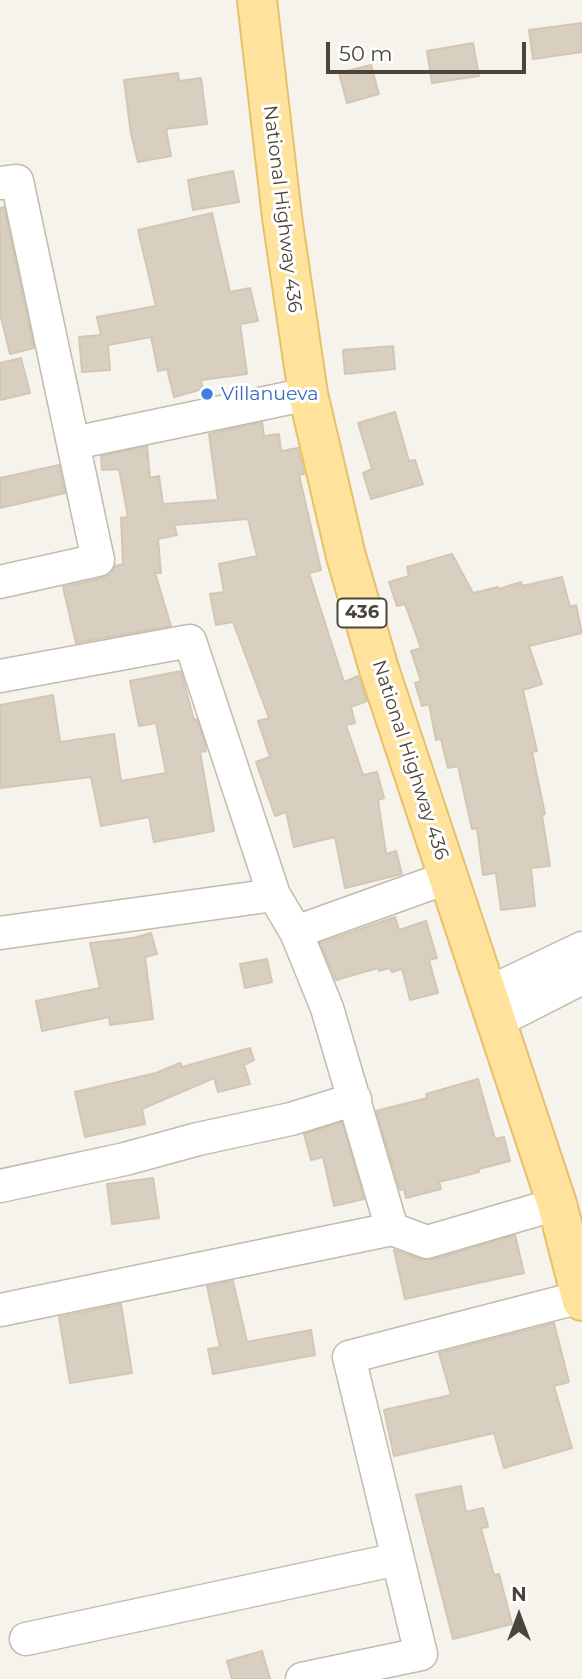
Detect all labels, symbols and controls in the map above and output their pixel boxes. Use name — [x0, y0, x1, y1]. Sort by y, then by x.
scale bar — [330, 28, 530, 72]
text: 50 m — [339, 41, 393, 66]
street label: National Highway 436 — [258, 104, 306, 314]
place label: Villanueva — [221, 383, 319, 405]
marker: Villanueva — [199, 386, 215, 402]
road number: 436 — [338, 598, 386, 628]
street label: National Highway 436 — [367, 657, 453, 863]
north arrow — [484, 1581, 554, 1651]
text: N — [511, 1583, 527, 1606]

